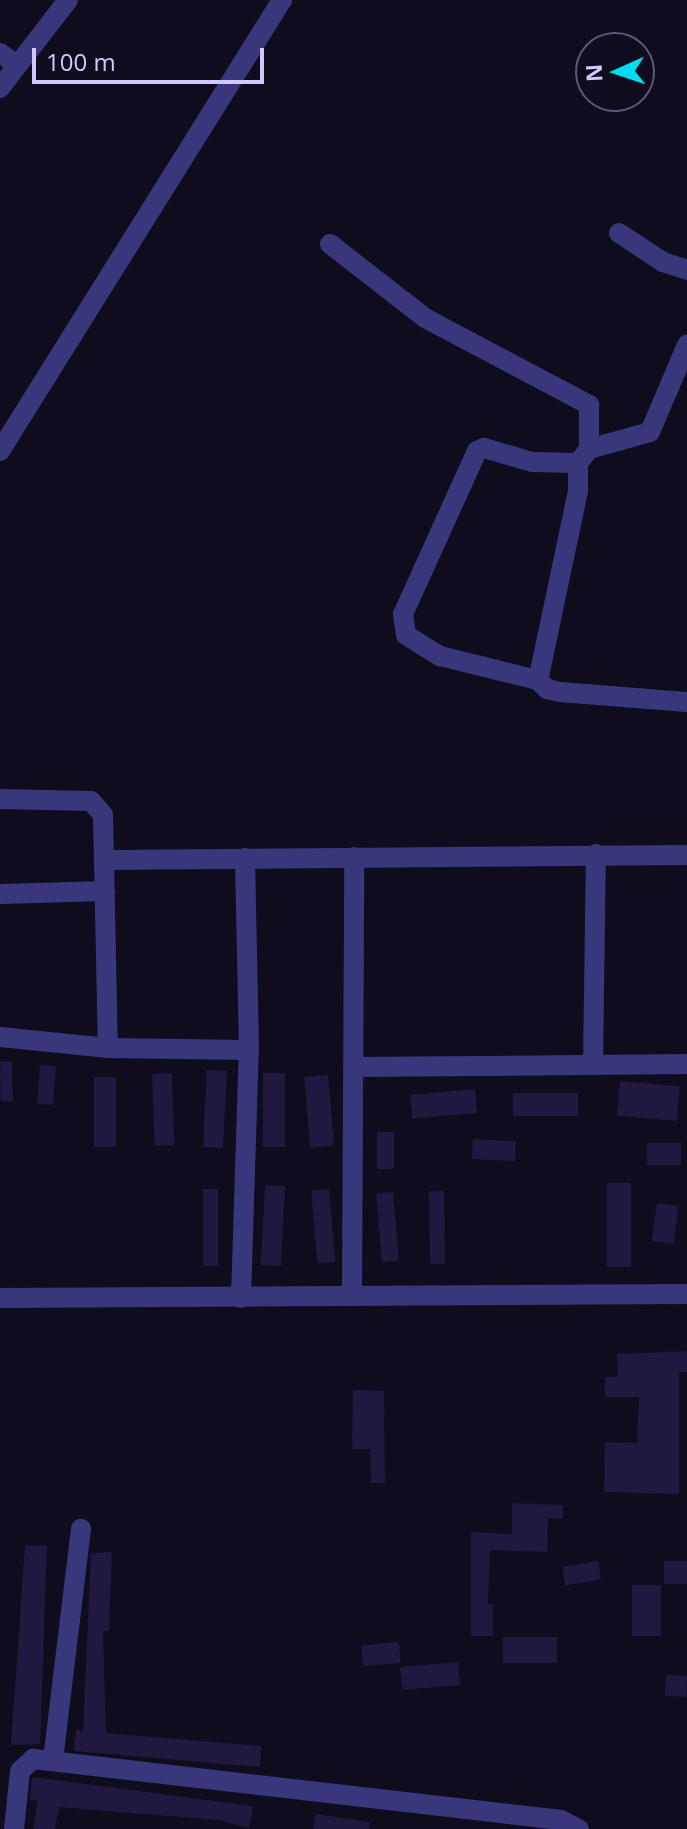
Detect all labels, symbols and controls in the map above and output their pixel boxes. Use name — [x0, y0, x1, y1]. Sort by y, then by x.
scale bar — [36, 32, 268, 82]
north arrow — [575, 32, 655, 112]
text: 100 m — [46, 45, 116, 78]
text: N — [578, 63, 608, 83]

